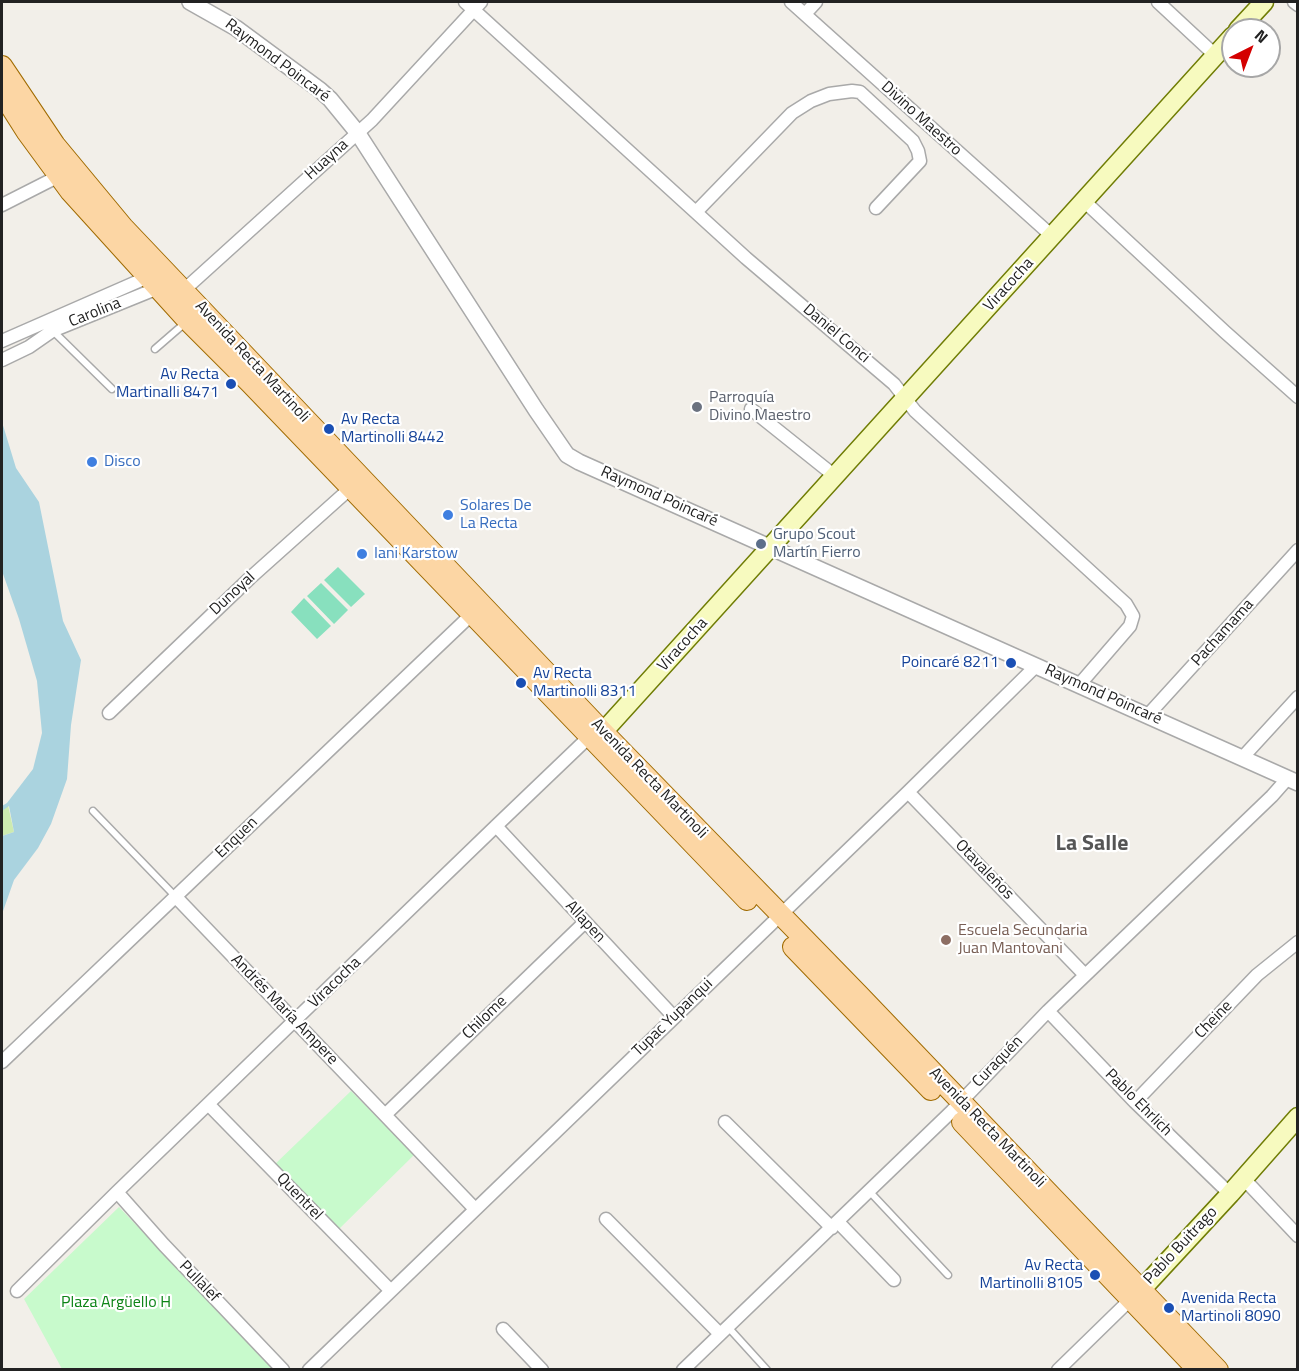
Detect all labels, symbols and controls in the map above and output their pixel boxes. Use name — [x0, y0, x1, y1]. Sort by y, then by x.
street label: Raymond Poincaré — [221, 15, 333, 107]
north arrow — [1221, 18, 1281, 78]
text: N — [1250, 23, 1274, 49]
street label: Divino Maestro — [877, 78, 965, 160]
street label: Huayna — [301, 136, 353, 184]
street label: Viracocha — [980, 254, 1038, 316]
street label: Carolina — [66, 294, 124, 332]
street label: Avenida Recta Martinoli — [191, 297, 313, 427]
street label: Daniel Conci — [799, 300, 873, 368]
place label: Av Recta Martinalli 8471 — [116, 365, 219, 403]
marker: Av Recta Martinalli 8471 — [224, 377, 238, 391]
place label: Parroquía Divino Maestro — [709, 388, 811, 426]
marker: Parroquía Divino Maestro — [690, 400, 704, 414]
place label: Av Recta Martinolli 8442 — [341, 410, 444, 448]
marker: Av Recta Martinolli 8442 — [322, 422, 336, 436]
place label: Disco — [104, 452, 141, 472]
marker: Disco — [85, 455, 99, 469]
street label: Raymond Poincaré — [597, 463, 721, 531]
place label: Solares De La Recta — [460, 496, 532, 534]
marker: Solares De La Recta — [441, 508, 455, 522]
place label: Grupo Scout Martín Fierro — [773, 525, 861, 563]
marker: Grupo Scout Martín Fierro — [754, 537, 768, 551]
place label: Iani Karstow — [374, 544, 458, 564]
marker: Iani Karstow — [355, 547, 369, 561]
street label: Dunoyal — [206, 568, 260, 620]
street label: Pachamama — [1188, 595, 1258, 671]
street label: Viracocha — [654, 614, 712, 676]
place label: Poincaré 8211 — [901, 653, 999, 673]
marker: Poincaré 8211 — [1004, 656, 1018, 670]
street label: Raymond Poincaré — [1041, 661, 1165, 729]
place label: Av Recta Martinolli 8311 — [533, 664, 636, 702]
marker: Av Recta Martinolli 8311 — [514, 676, 528, 690]
street label: Avenida Recta Martinoli — [587, 715, 711, 843]
street label: Enquen — [212, 813, 262, 863]
district label: La Salle — [1056, 832, 1128, 858]
street label: Otavaleños — [951, 836, 1017, 904]
street label: Allapen — [561, 897, 609, 947]
place label: Escuela Secundaria Juan Mantovani — [958, 921, 1087, 959]
marker: Escuela Secundaria Juan Mantovani — [939, 933, 953, 947]
street label: Andrés María Ampere — [226, 951, 342, 1069]
street label: Viracocha — [305, 953, 365, 1013]
street label: Tupac Yupanqui — [629, 975, 717, 1061]
street label: Chilome — [459, 992, 511, 1044]
street label: Cheine — [1191, 997, 1237, 1043]
street label: Curaquén — [969, 1032, 1027, 1092]
street label: Avenida Recta Martinoli — [925, 1064, 1049, 1192]
street label: Pablo Ehrlich — [1100, 1065, 1176, 1141]
street label: Quentrel — [272, 1169, 326, 1225]
street label: Pablo Buitrago — [1140, 1203, 1222, 1289]
place label: Av Recta Martinolli 8105 — [980, 1256, 1083, 1294]
street label: Pullalef — [175, 1257, 223, 1307]
marker: Av Recta Martinolli 8105 — [1088, 1268, 1102, 1282]
place label: Avenida Recta Martinoli 8090 — [1181, 1289, 1281, 1327]
park label: Plaza Argüello H — [61, 1293, 171, 1313]
marker: Avenida Recta Martinoli 8090 — [1162, 1301, 1176, 1315]

